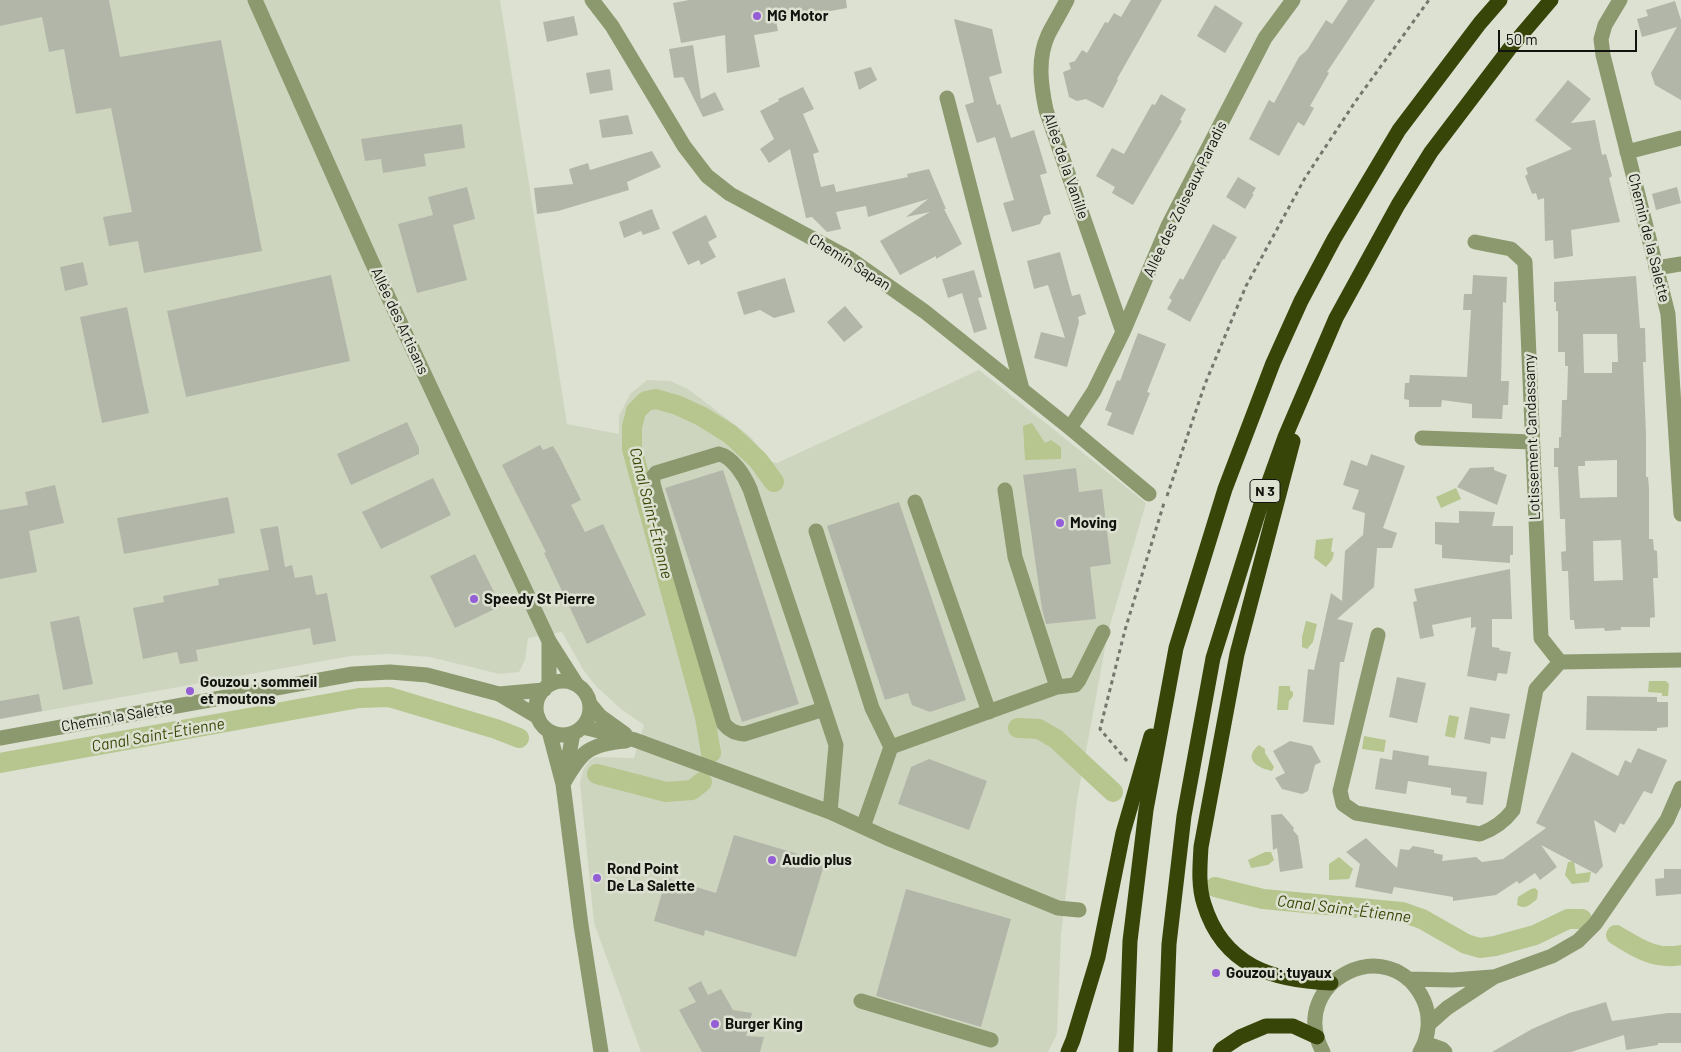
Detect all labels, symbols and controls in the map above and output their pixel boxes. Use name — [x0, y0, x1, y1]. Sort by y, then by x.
place label: MG Motor — [767, 7, 828, 25]
marker: MG Motor — [751, 10, 763, 22]
scale bar — [1501, 20, 1640, 52]
text: 50 m — [1506, 30, 1538, 48]
street label: Allée de la Vanille — [1039, 111, 1093, 221]
street label: Allée des Zoiseaux Paradis — [1139, 118, 1231, 280]
street label: Chemin de la Salette — [1624, 172, 1674, 304]
street label: Chemin Sapan — [806, 230, 894, 294]
street label: Allée des Artisans — [367, 265, 433, 377]
street label: Lotissement Candassamy — [1520, 353, 1544, 521]
water label: Canal Saint-Étienne — [625, 445, 677, 581]
road number: N 3 — [1250, 480, 1280, 502]
place label: Moving — [1070, 514, 1117, 532]
marker: Moving — [1054, 517, 1066, 529]
place label: Speedy St Pierre — [484, 590, 595, 608]
marker: Speedy St Pierre — [468, 593, 480, 605]
place label: Gouzou : sommeil et moutons — [200, 673, 317, 708]
marker: Gouzou : sommeil et moutons — [184, 685, 196, 697]
street label: Chemin la Salette — [60, 698, 174, 736]
water label: Canal Saint-Étienne — [90, 714, 226, 756]
place label: Audio plus — [782, 851, 852, 869]
marker: Audio plus — [766, 854, 778, 866]
place label: Rond Point De La Salette — [607, 860, 695, 895]
marker: Rond Point De La Salette — [591, 872, 603, 884]
water label: Canal Saint-Étienne — [1276, 891, 1412, 927]
place label: Gouzou : tuyaux — [1226, 964, 1332, 982]
marker: Gouzou : tuyaux — [1210, 967, 1222, 979]
place label: Burger King — [725, 1015, 803, 1033]
marker: Burger King — [709, 1018, 721, 1030]

